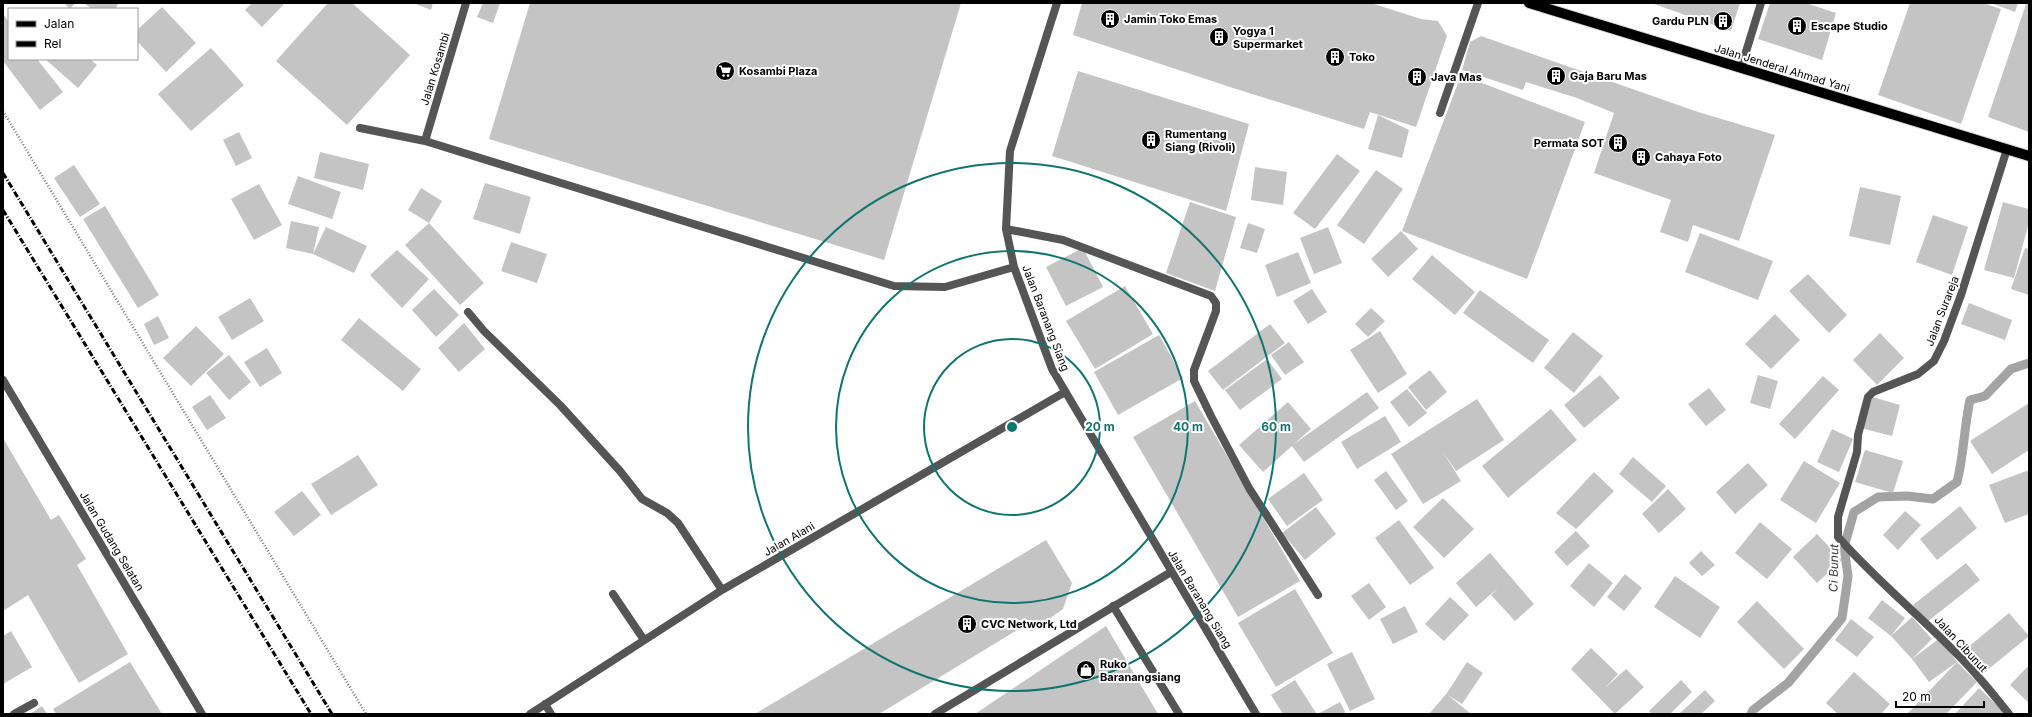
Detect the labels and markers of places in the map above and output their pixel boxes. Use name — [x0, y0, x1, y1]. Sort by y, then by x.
building icon: Jamin Toko Emas — [1099, 8, 1121, 30]
building icon: Gardu PLN — [1712, 10, 1734, 32]
place label: Jamin Toko Emas — [1124, 12, 1217, 26]
place label: Gardu PLN — [1652, 14, 1709, 28]
building icon: Escape Studio — [1786, 15, 1808, 37]
place label: Escape Studio — [1811, 19, 1888, 33]
place label: Yogya 1 Supermarket — [1233, 24, 1303, 51]
building icon: Yogya 1 Supermarket — [1208, 26, 1230, 48]
building icon: Toko — [1324, 46, 1346, 68]
place label: Toko — [1349, 50, 1375, 64]
supermarket icon: Kosambi Plaza — [714, 60, 736, 82]
place label: Kosambi Plaza — [739, 64, 818, 78]
building icon: Gaja Baru Mas — [1545, 65, 1567, 87]
building icon: Java Mas — [1406, 66, 1428, 88]
place label: Gaja Baru Mas — [1570, 69, 1647, 83]
place label: Java Mas — [1431, 70, 1482, 84]
place label: Rumentang Siang (Rivoli) — [1165, 127, 1236, 154]
building icon: Rumentang Siang (Rivoli) — [1140, 129, 1162, 151]
building icon: Permata SOT — [1607, 132, 1629, 154]
place label: Permata SOT — [1534, 136, 1604, 150]
building icon: Cahaya Foto — [1630, 146, 1652, 168]
place label: Cahaya Foto — [1655, 150, 1722, 164]
centre of rings — [1005, 420, 1019, 434]
building icon: CVC Network, Ltd — [956, 613, 978, 635]
place label: CVC Network, Ltd — [981, 617, 1077, 631]
place label: Ruko Baranangsiang — [1100, 657, 1181, 684]
shop icon: Ruko Baranangsiang — [1075, 659, 1097, 681]

